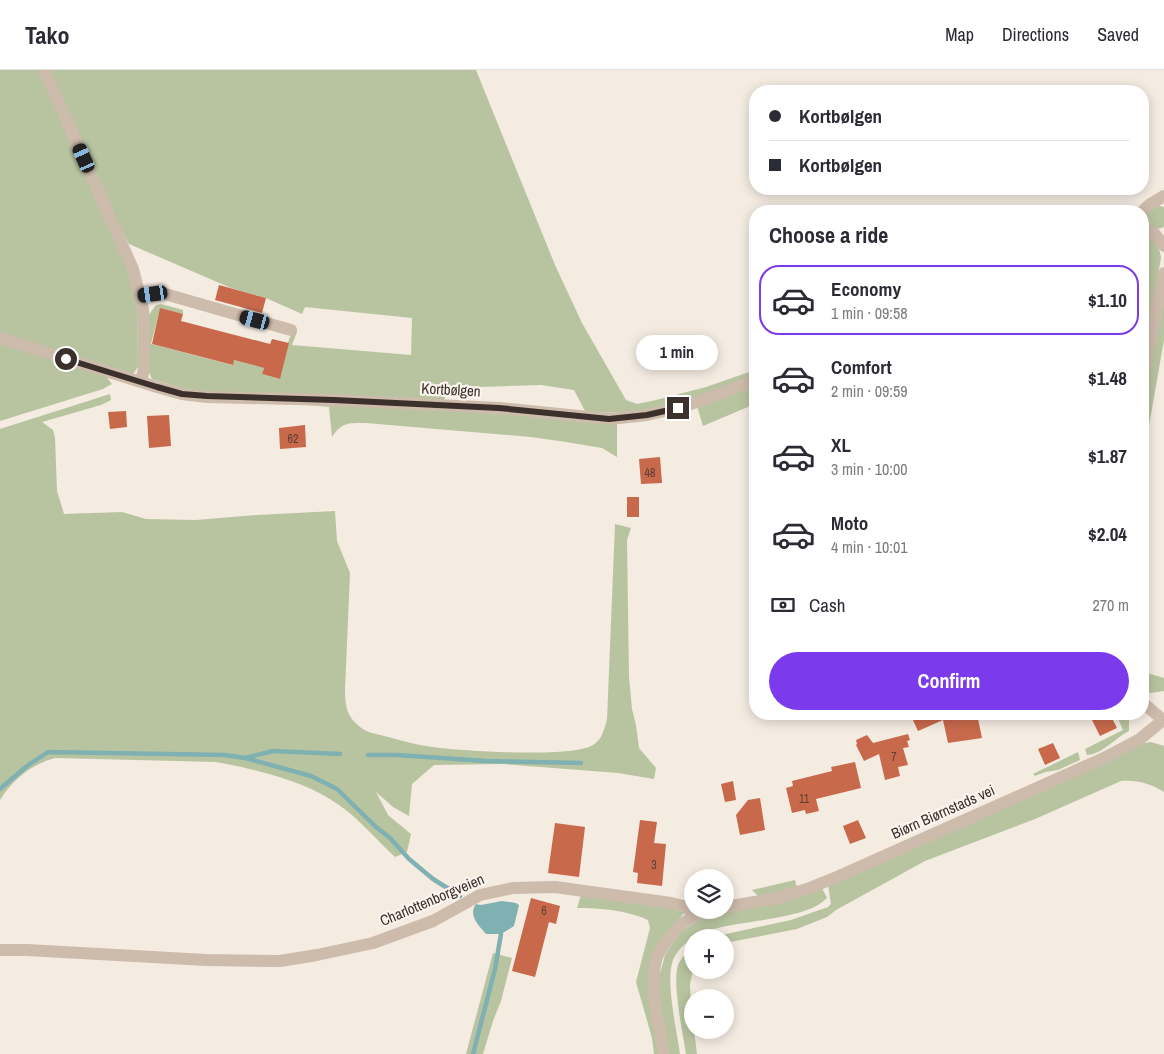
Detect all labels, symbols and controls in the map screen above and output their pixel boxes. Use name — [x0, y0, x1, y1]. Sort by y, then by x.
text: Tako — [25, 19, 70, 51]
text: Map — [945, 22, 974, 47]
text: Directions — [1002, 22, 1069, 47]
text: Saved — [1097, 22, 1139, 47]
text: Kortbølgen — [799, 103, 882, 129]
car — [71, 141, 96, 175]
text: Kortbølgen — [799, 152, 882, 178]
text: Choose a ride — [769, 220, 888, 250]
text: Economy — [831, 276, 901, 302]
icon: car — [771, 278, 816, 323]
car — [137, 284, 168, 304]
text: $1.10 — [1088, 287, 1127, 313]
text: 1 min · 09:58 — [831, 302, 908, 324]
car — [238, 309, 271, 331]
callout: 1 min — [637, 336, 719, 370]
text: 1 min — [660, 341, 694, 363]
route start — [55, 348, 77, 370]
text: Comfort — [831, 354, 892, 380]
icon: car — [771, 356, 816, 401]
text: $1.48 — [1088, 365, 1127, 391]
street label: Kortbølgen — [421, 377, 481, 402]
text: 2 min · 09:59 — [831, 380, 908, 402]
route end — [667, 397, 689, 419]
house number: 62 — [288, 431, 298, 447]
text: XL — [831, 432, 851, 458]
icon: car — [771, 434, 816, 479]
text: $1.87 — [1088, 443, 1127, 469]
text: 3 min · 10:00 — [831, 458, 908, 480]
house number: 48 — [645, 465, 655, 481]
text: Moto — [831, 510, 868, 536]
icon: car — [771, 512, 816, 557]
text: $2.04 — [1088, 521, 1127, 547]
text: 4 min · 10:01 — [831, 536, 908, 558]
icon: cash — [769, 591, 797, 619]
text: Cash — [809, 592, 845, 618]
text: 270 m — [1093, 594, 1129, 616]
button: Confirm — [769, 652, 1129, 710]
house number: 7 — [891, 749, 897, 765]
street label: Biørn Biørnstads vei — [888, 779, 998, 844]
house number: 11 — [799, 791, 810, 807]
house number: 3 — [651, 857, 657, 873]
street label: Charlottenborgveien — [376, 868, 487, 931]
map controls — [684, 869, 734, 1039]
button: layers — [684, 869, 734, 919]
house number: 6 — [541, 903, 547, 919]
button: + — [684, 929, 734, 979]
button: − — [684, 989, 734, 1039]

